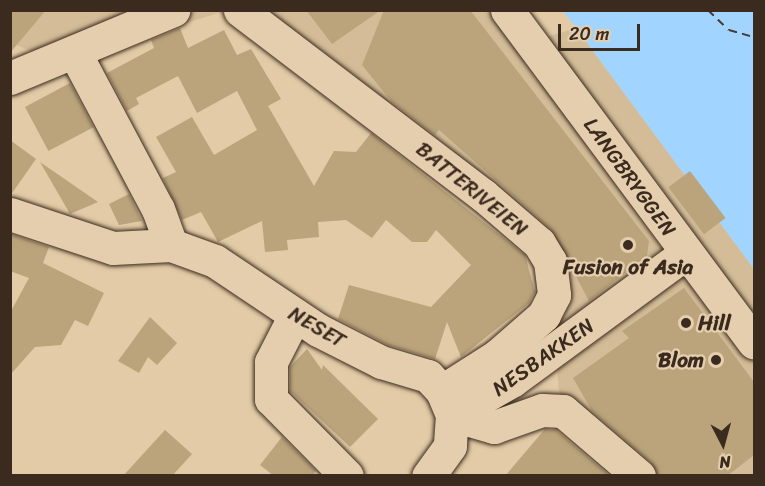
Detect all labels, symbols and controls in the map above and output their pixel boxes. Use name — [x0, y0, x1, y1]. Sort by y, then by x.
scale bar — [561, 12, 644, 50]
text: 20 m — [569, 18, 609, 50]
street label: LANGBRYGGEN — [579, 113, 681, 241]
street label: BATTERIVEIEN — [411, 136, 533, 242]
marker: Fusion of Asia — [621, 238, 635, 252]
place label: Fusion of Asia — [563, 254, 693, 280]
street label: NESET — [284, 301, 350, 353]
place label: Hill — [698, 310, 731, 336]
street label: NESBAKKEN — [487, 313, 599, 401]
marker: Hill — [679, 316, 693, 330]
place label: Blom — [658, 347, 704, 373]
marker: Blom — [709, 353, 723, 367]
north arrow — [693, 414, 753, 474]
text: N — [718, 447, 732, 477]

